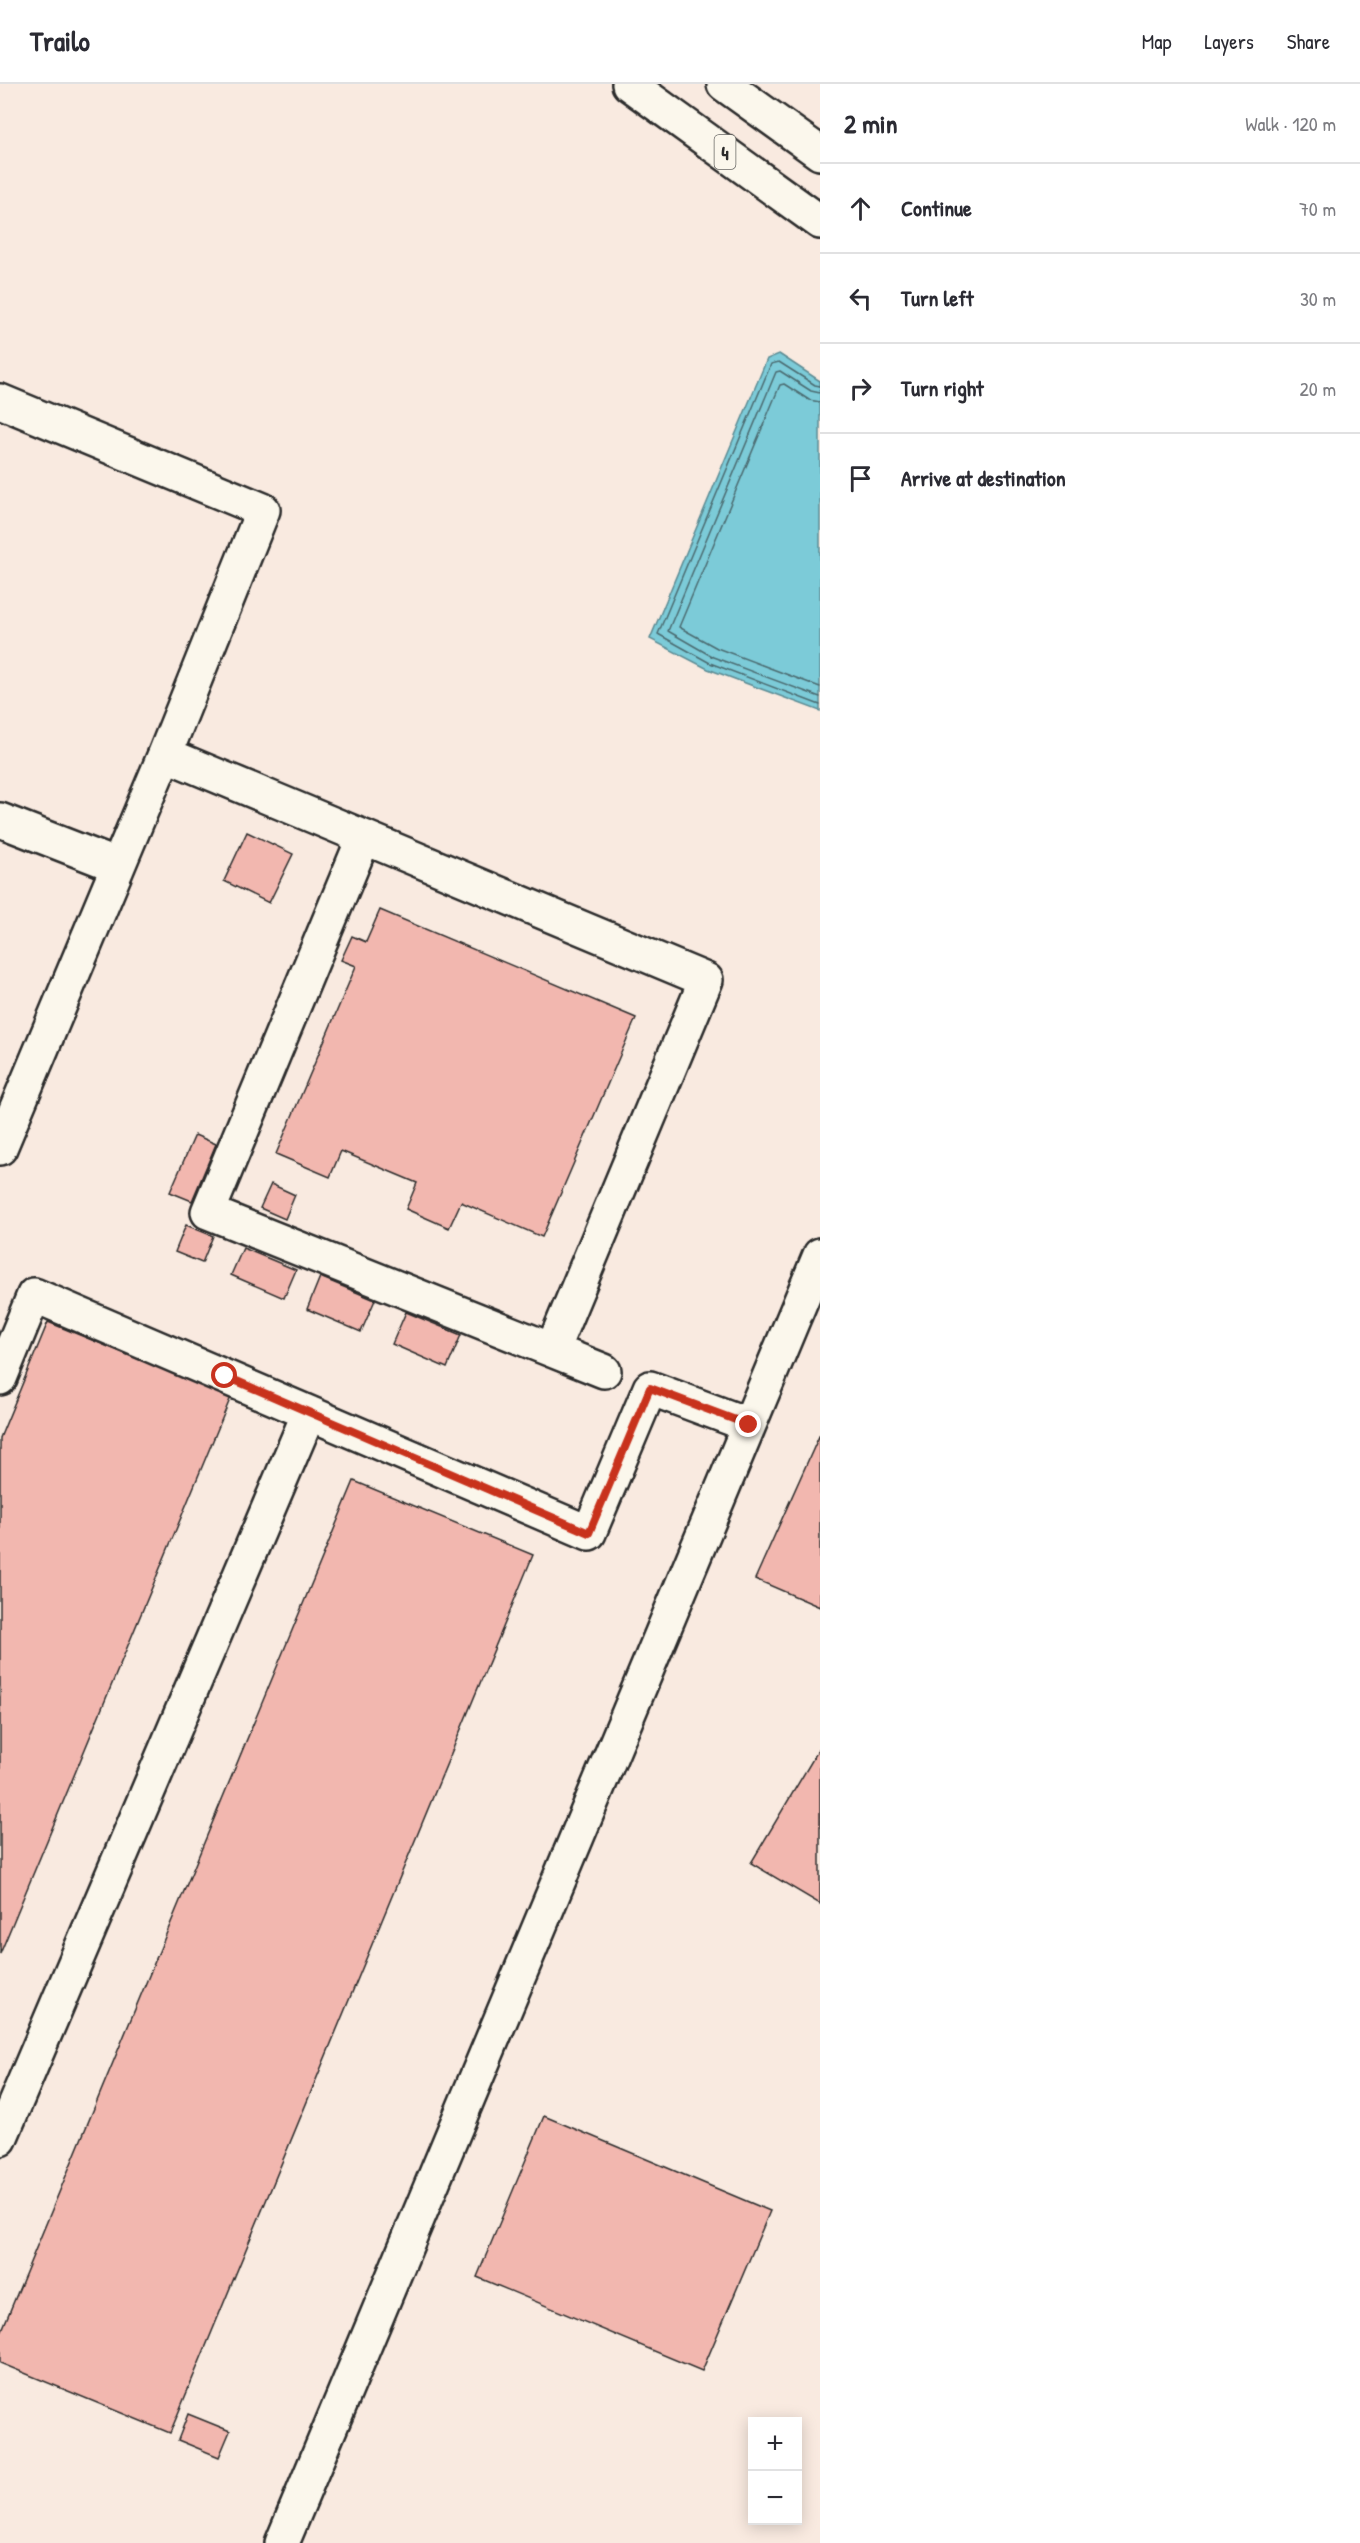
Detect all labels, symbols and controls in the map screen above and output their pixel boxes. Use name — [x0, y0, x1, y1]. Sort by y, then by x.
text: Trailo — [30, 22, 90, 60]
text: Map — [1142, 27, 1171, 56]
text: Layers — [1204, 27, 1254, 56]
text: Share — [1287, 27, 1330, 56]
text: 2 min — [844, 106, 897, 141]
text: Walk · 120 m — [1245, 110, 1336, 137]
road number: 4 — [714, 135, 736, 169]
icon: ahead — [844, 192, 877, 225]
text: Continue — [901, 193, 972, 223]
text: 70 m — [1299, 195, 1336, 222]
icon: left — [844, 282, 877, 315]
text: Turn left — [901, 283, 974, 313]
text: 30 m — [1300, 285, 1336, 312]
icon: right — [844, 372, 877, 405]
text: Turn right — [901, 373, 984, 403]
text: 20 m — [1299, 375, 1336, 402]
icon: arrive — [844, 462, 877, 495]
text: Arrive at destination — [901, 463, 1066, 493]
route start — [211, 1362, 237, 1388]
route end — [735, 1411, 761, 1437]
map controls — [748, 2417, 802, 2525]
button: + — [748, 2417, 802, 2471]
button: − — [748, 2471, 802, 2525]

